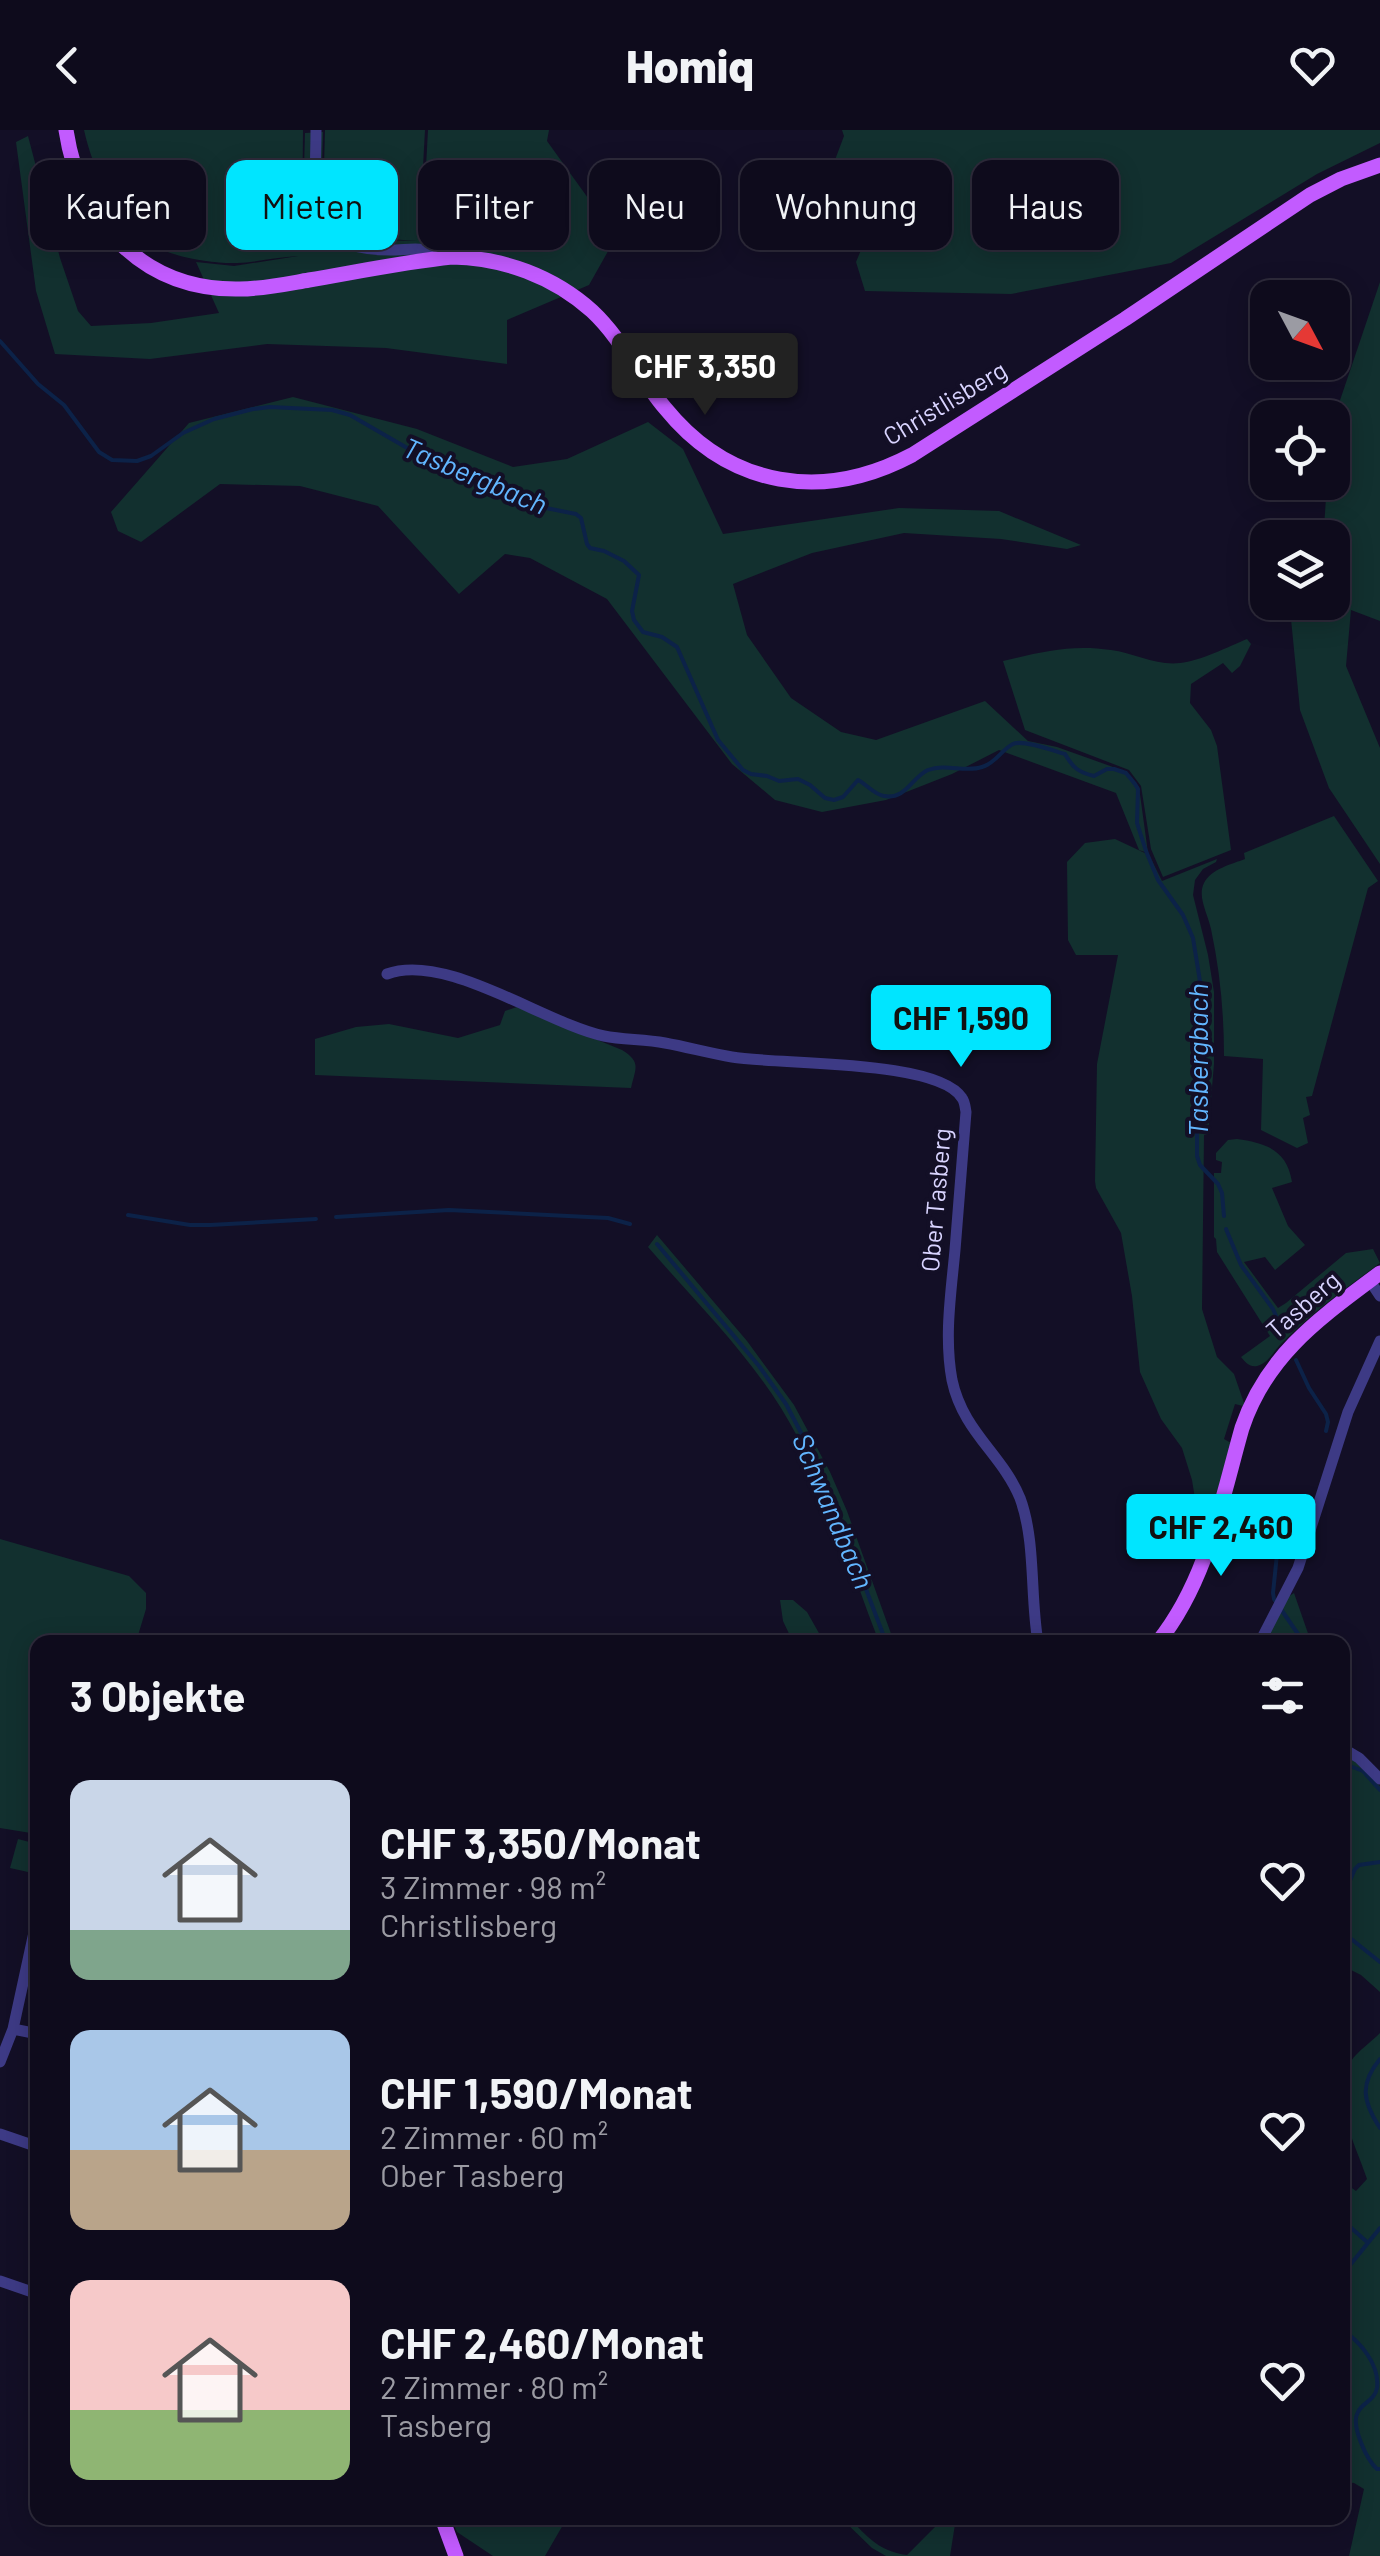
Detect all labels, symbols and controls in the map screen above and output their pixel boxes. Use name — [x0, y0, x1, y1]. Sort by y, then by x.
icon: back — [40, 38, 95, 93]
text: Homiq — [626, 38, 754, 92]
icon: heart — [1285, 38, 1340, 93]
chip: Kaufen — [30, 160, 206, 250]
chip: Mieten — [226, 160, 398, 250]
chip: Filter — [418, 160, 569, 250]
chip: Neu — [589, 160, 720, 250]
chip: Wohnung — [740, 160, 952, 250]
chip: Haus — [972, 160, 1119, 250]
north arrow — [1250, 280, 1350, 380]
map controls — [1250, 280, 1350, 620]
pin: CHF 3,350 — [591, 333, 819, 418]
text: CHF 3,350 — [634, 346, 776, 384]
street label: Christlisberg — [877, 354, 1012, 451]
button: locate — [1250, 400, 1350, 500]
water label: Tasbergbach — [398, 429, 553, 521]
button: layers — [1250, 520, 1350, 620]
water label: Tasbergbach — [1180, 983, 1214, 1137]
pin: CHF 1,590 — [847, 985, 1075, 1070]
text: CHF 1,590 — [893, 998, 1029, 1036]
street label: Ober Tasberg — [914, 1127, 956, 1273]
street label: Tasberg — [1259, 1264, 1345, 1344]
water label: Schwandbach — [786, 1428, 882, 1594]
pin: CHF 2,460 — [1107, 1494, 1335, 1579]
text: CHF 2,460 — [1148, 1507, 1294, 1545]
icon: filters — [1255, 1668, 1310, 1723]
text: 3 Objekte — [70, 1670, 246, 1720]
text: CHF 3,350/Monat — [380, 1817, 701, 1867]
icon: home — [150, 1820, 270, 1940]
icon: heart — [1255, 1853, 1310, 1908]
text: 3 Zimmer · 98 m² — [380, 1867, 606, 1905]
text: Christlisberg — [380, 1905, 557, 1943]
text: CHF 1,590/Monat — [380, 2067, 693, 2117]
icon: home — [150, 2070, 270, 2190]
icon: heart — [1255, 2103, 1310, 2158]
text: 2 Zimmer · 60 m² — [380, 2117, 608, 2155]
text: Ober Tasberg — [380, 2155, 564, 2193]
text: CHF 2,460/Monat — [380, 2317, 704, 2367]
icon: home — [150, 2320, 270, 2440]
icon: heart — [1255, 2353, 1310, 2408]
text: 2 Zimmer · 80 m² — [380, 2367, 608, 2405]
text: Tasberg — [380, 2405, 492, 2443]

